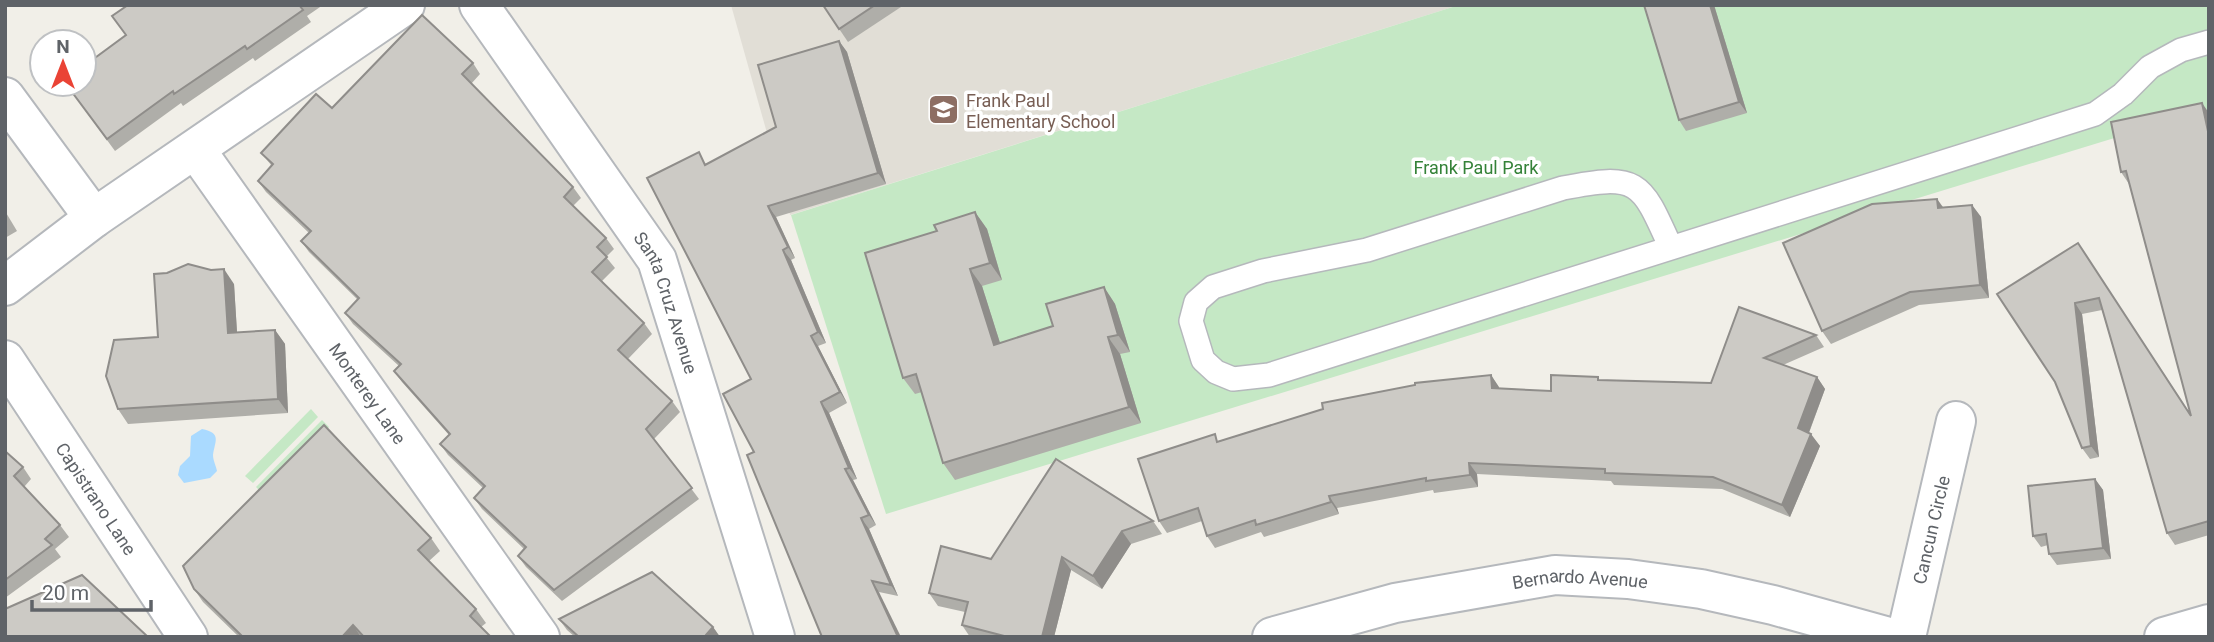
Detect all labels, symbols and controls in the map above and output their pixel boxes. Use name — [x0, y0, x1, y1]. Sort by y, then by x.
north arrow — [28, 28, 98, 98]
text: N — [56, 35, 70, 58]
place label: Frank Paul Elementary School — [966, 90, 1115, 132]
school or university icon: Frank Paul Elementary School — [926, 93, 960, 127]
park label: Frank Paul Park — [1414, 157, 1539, 178]
street label: Santa Cruz Avenue — [630, 227, 702, 376]
street label: Monterey Lane — [325, 339, 411, 448]
street label: Capistrano Lane — [52, 438, 141, 559]
street label: Cancun Circle — [1908, 474, 1954, 586]
street label: Bernardo Avenue — [1511, 564, 1649, 593]
scale bar — [32, 568, 150, 612]
text: 20 m — [42, 581, 89, 605]

